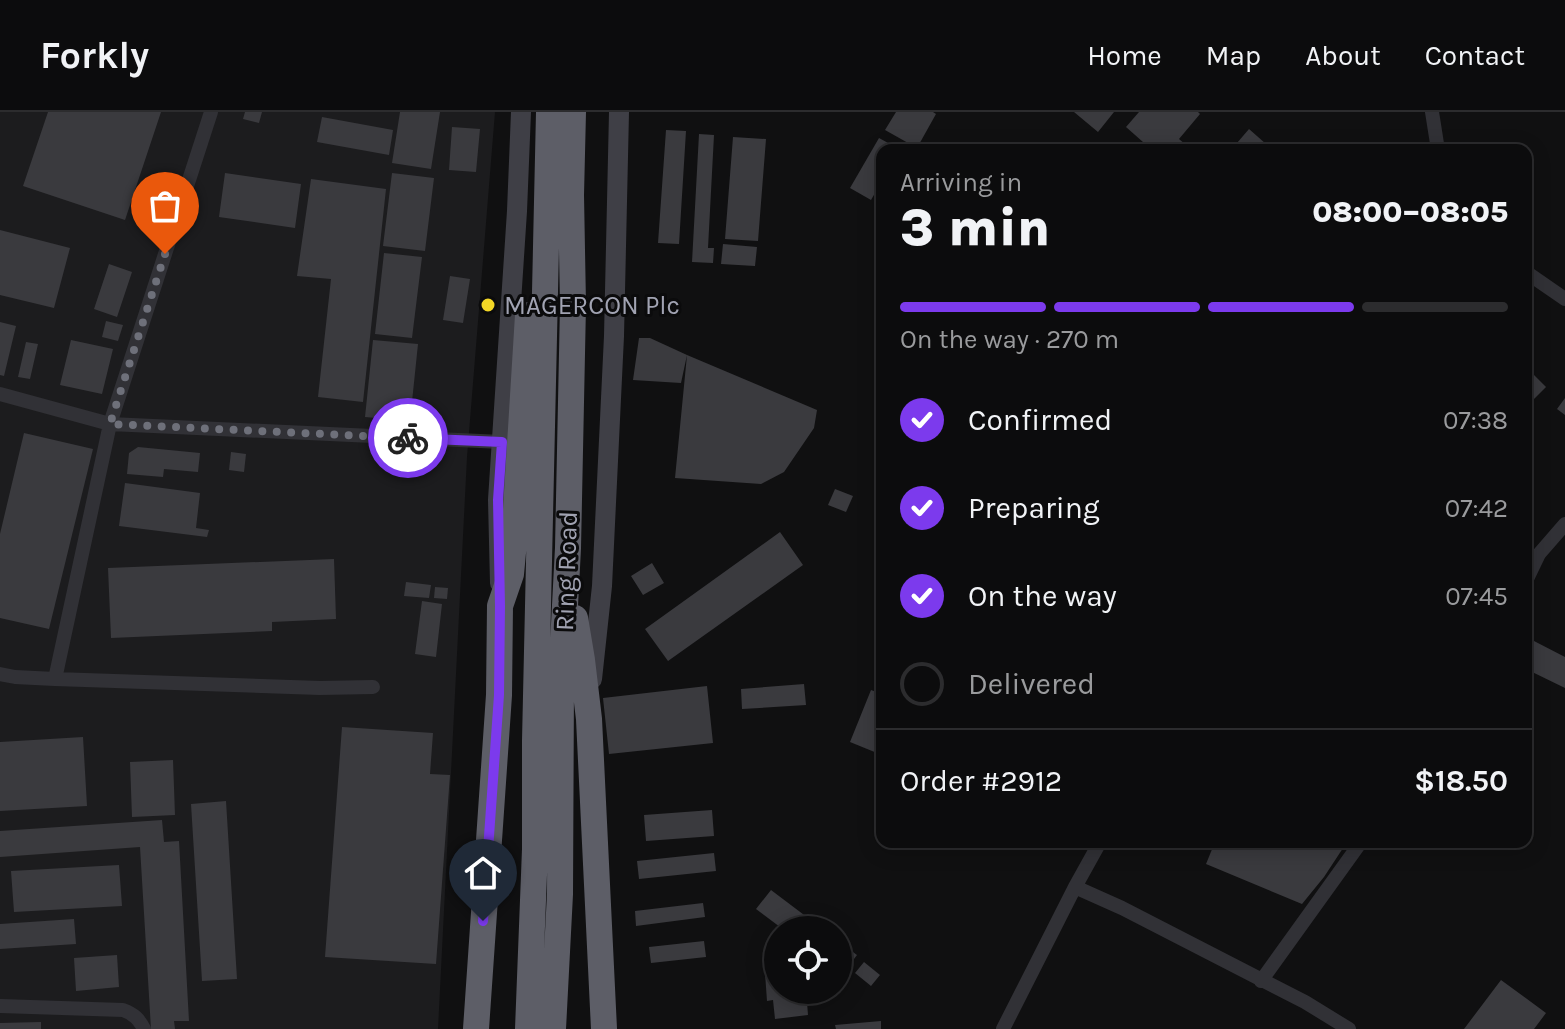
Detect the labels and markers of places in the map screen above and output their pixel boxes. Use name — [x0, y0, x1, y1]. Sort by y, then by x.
pin — [131, 172, 199, 254]
place label: MAGERCON Plc — [504, 290, 680, 321]
marker: MAGERCON Plc — [479, 296, 497, 314]
pin — [449, 839, 517, 921]

